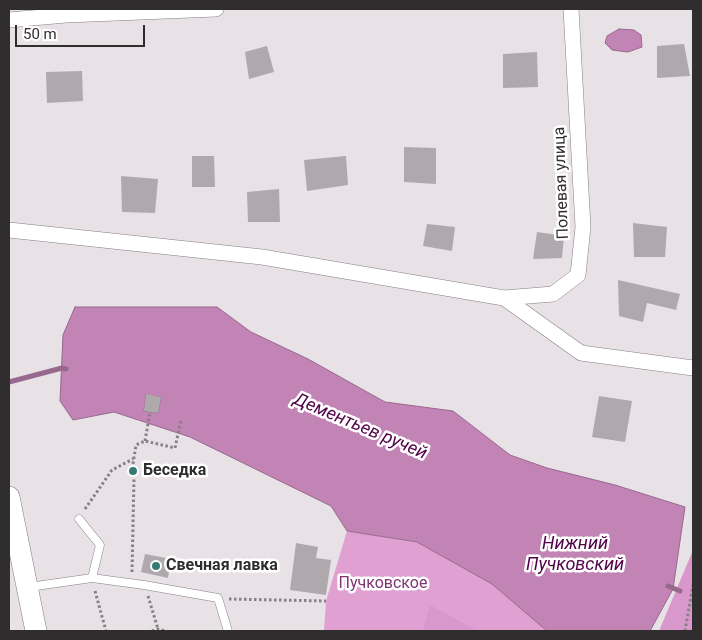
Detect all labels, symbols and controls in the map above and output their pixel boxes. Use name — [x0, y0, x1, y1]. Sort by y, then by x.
scale bar — [18, 15, 148, 47]
text: 50 m — [23, 25, 57, 43]
street label: Полевая улица — [550, 126, 574, 240]
water label: Дементьев ручей — [290, 389, 430, 465]
place label: Беседка — [143, 461, 206, 481]
marker: Беседка — [127, 465, 139, 477]
water label: Нижний Пучковский — [526, 533, 624, 576]
place label: Свечная лавка — [166, 556, 278, 576]
marker: Свечная лавка — [150, 560, 162, 572]
park label: Пучковское — [339, 574, 427, 594]

